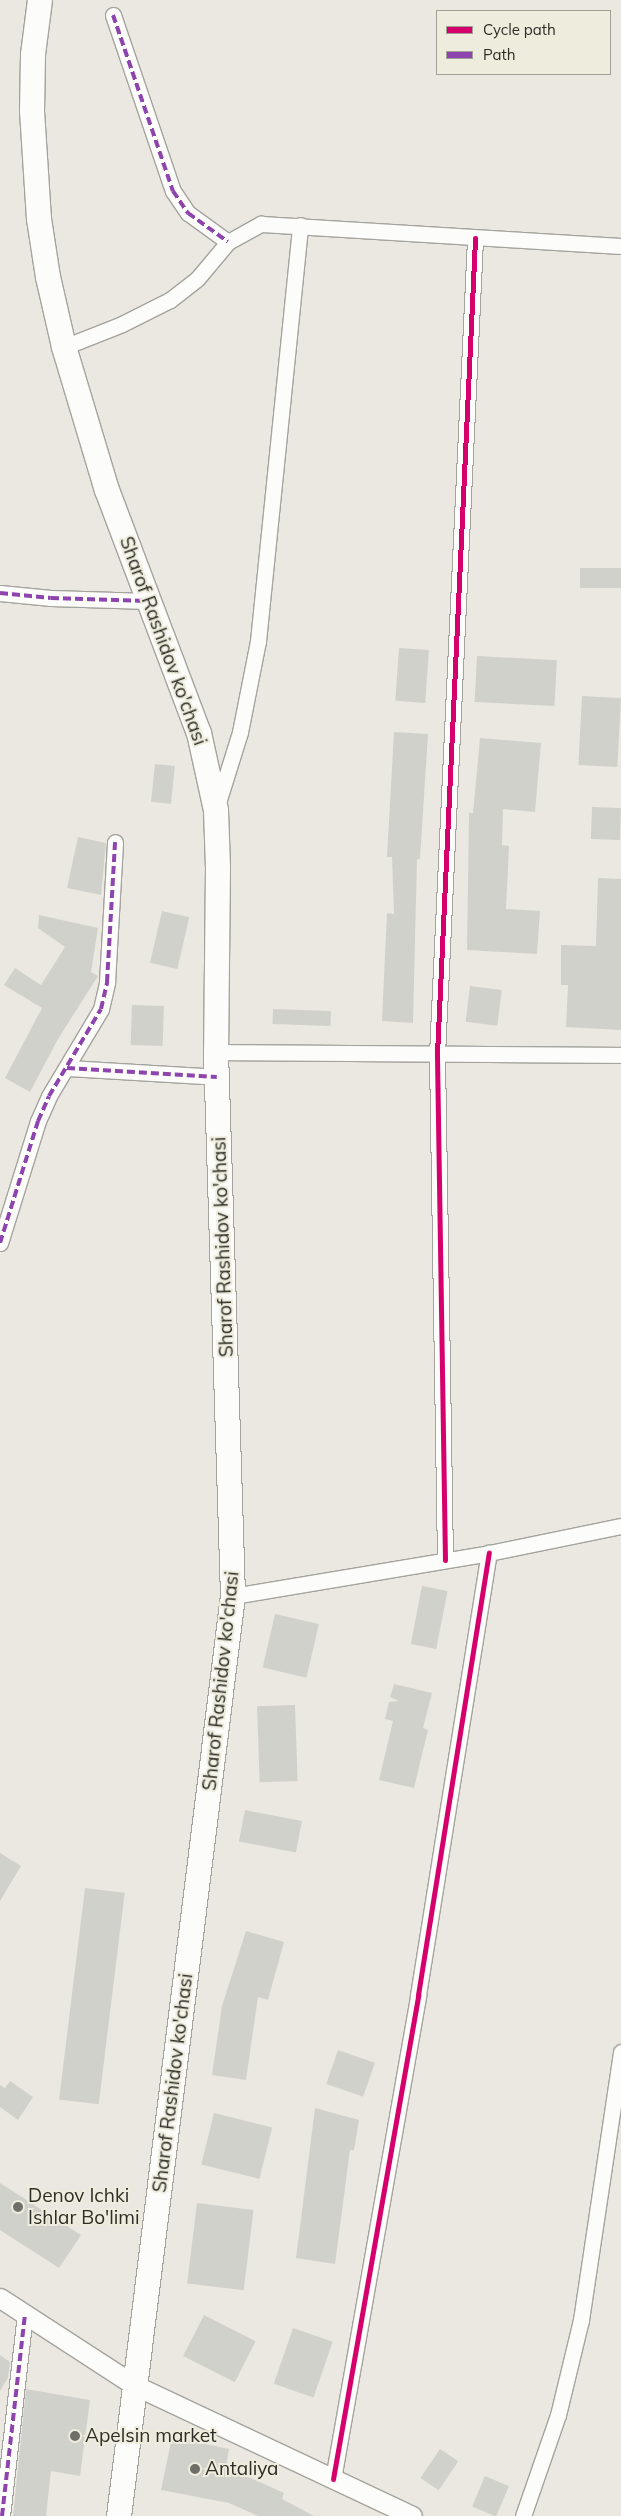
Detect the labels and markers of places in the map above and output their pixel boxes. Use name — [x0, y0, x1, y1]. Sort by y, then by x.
place label: Denov Ichki Ishlar Bo'limi — [28, 2185, 139, 2229]
marker: Denov Ichki Ishlar Bo'limi — [12, 2201, 24, 2213]
place label: Apelsin market — [85, 2425, 217, 2447]
marker: Apelsin market — [69, 2430, 81, 2442]
place label: Antaliya — [205, 2458, 278, 2480]
marker: Antaliya — [189, 2463, 201, 2475]

